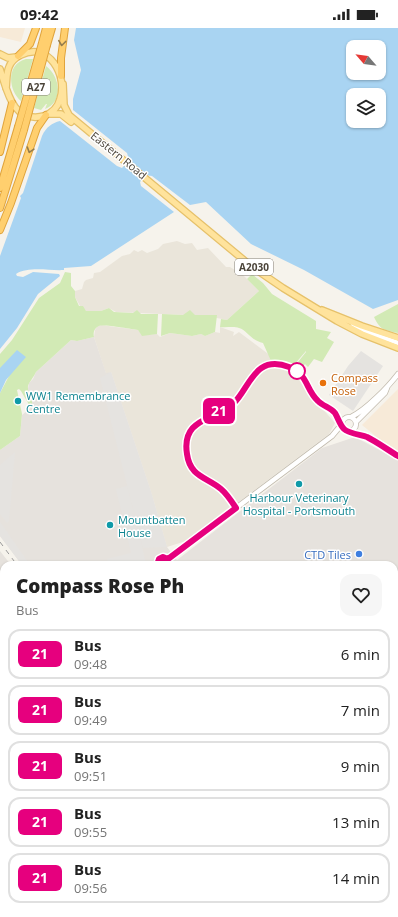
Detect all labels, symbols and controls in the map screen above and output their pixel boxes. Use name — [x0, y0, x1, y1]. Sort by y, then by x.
text: 09:42 — [20, 4, 59, 24]
one-way arrow — [58, 40, 67, 46]
north arrow — [346, 40, 386, 80]
map controls — [346, 40, 386, 128]
road number: A27 — [22, 79, 50, 95]
button: layers — [346, 88, 386, 128]
street label: Eastern Road — [88, 128, 150, 182]
one-way arrow — [26, 146, 35, 153]
road number: A2030 — [235, 259, 273, 275]
unlabelled marker — [288, 362, 306, 380]
place label: Compass Rose — [331, 370, 378, 398]
marker: Compass Rose — [318, 378, 328, 388]
place label: WW1 Remembrance Centre — [26, 388, 131, 416]
marker: WW1 Remembrance Centre — [13, 396, 23, 406]
line badge: 21 — [201, 398, 237, 424]
text: 21 — [211, 401, 227, 420]
marker: Harbour Veterinary Hospital - Portsmouth — [294, 479, 304, 489]
place label: Harbour Veterinary Hospital - Portsmouth — [243, 490, 355, 518]
place label: Mountbatten House — [118, 512, 186, 540]
marker: Mountbatten House — [105, 520, 115, 530]
place label: CTD Tiles — [304, 547, 351, 562]
marker: CTD Tiles — [354, 549, 364, 559]
text: Compass Rose Ph — [16, 573, 184, 599]
button: heart — [340, 574, 382, 616]
text: Bus — [16, 601, 39, 619]
text: Bus — [74, 635, 101, 655]
text: 21 — [32, 644, 48, 663]
text: 6 min — [341, 644, 380, 664]
text: 09:48 — [74, 655, 107, 673]
text: Bus — [74, 691, 101, 711]
text: 21 — [32, 700, 48, 719]
text: 7 min — [341, 700, 380, 720]
text: 09:49 — [74, 711, 107, 729]
text: Bus — [74, 747, 101, 767]
text: 21 — [32, 756, 48, 775]
text: 9 min — [341, 756, 380, 776]
text: 09:51 — [74, 767, 107, 785]
text: Bus — [74, 803, 101, 823]
text: 21 — [32, 812, 48, 831]
text: 13 min — [332, 812, 380, 832]
text: 09:55 — [74, 823, 107, 841]
text: Bus — [74, 859, 101, 879]
text: 21 — [32, 868, 48, 887]
text: 14 min — [332, 868, 380, 888]
text: 09:56 — [74, 879, 107, 897]

